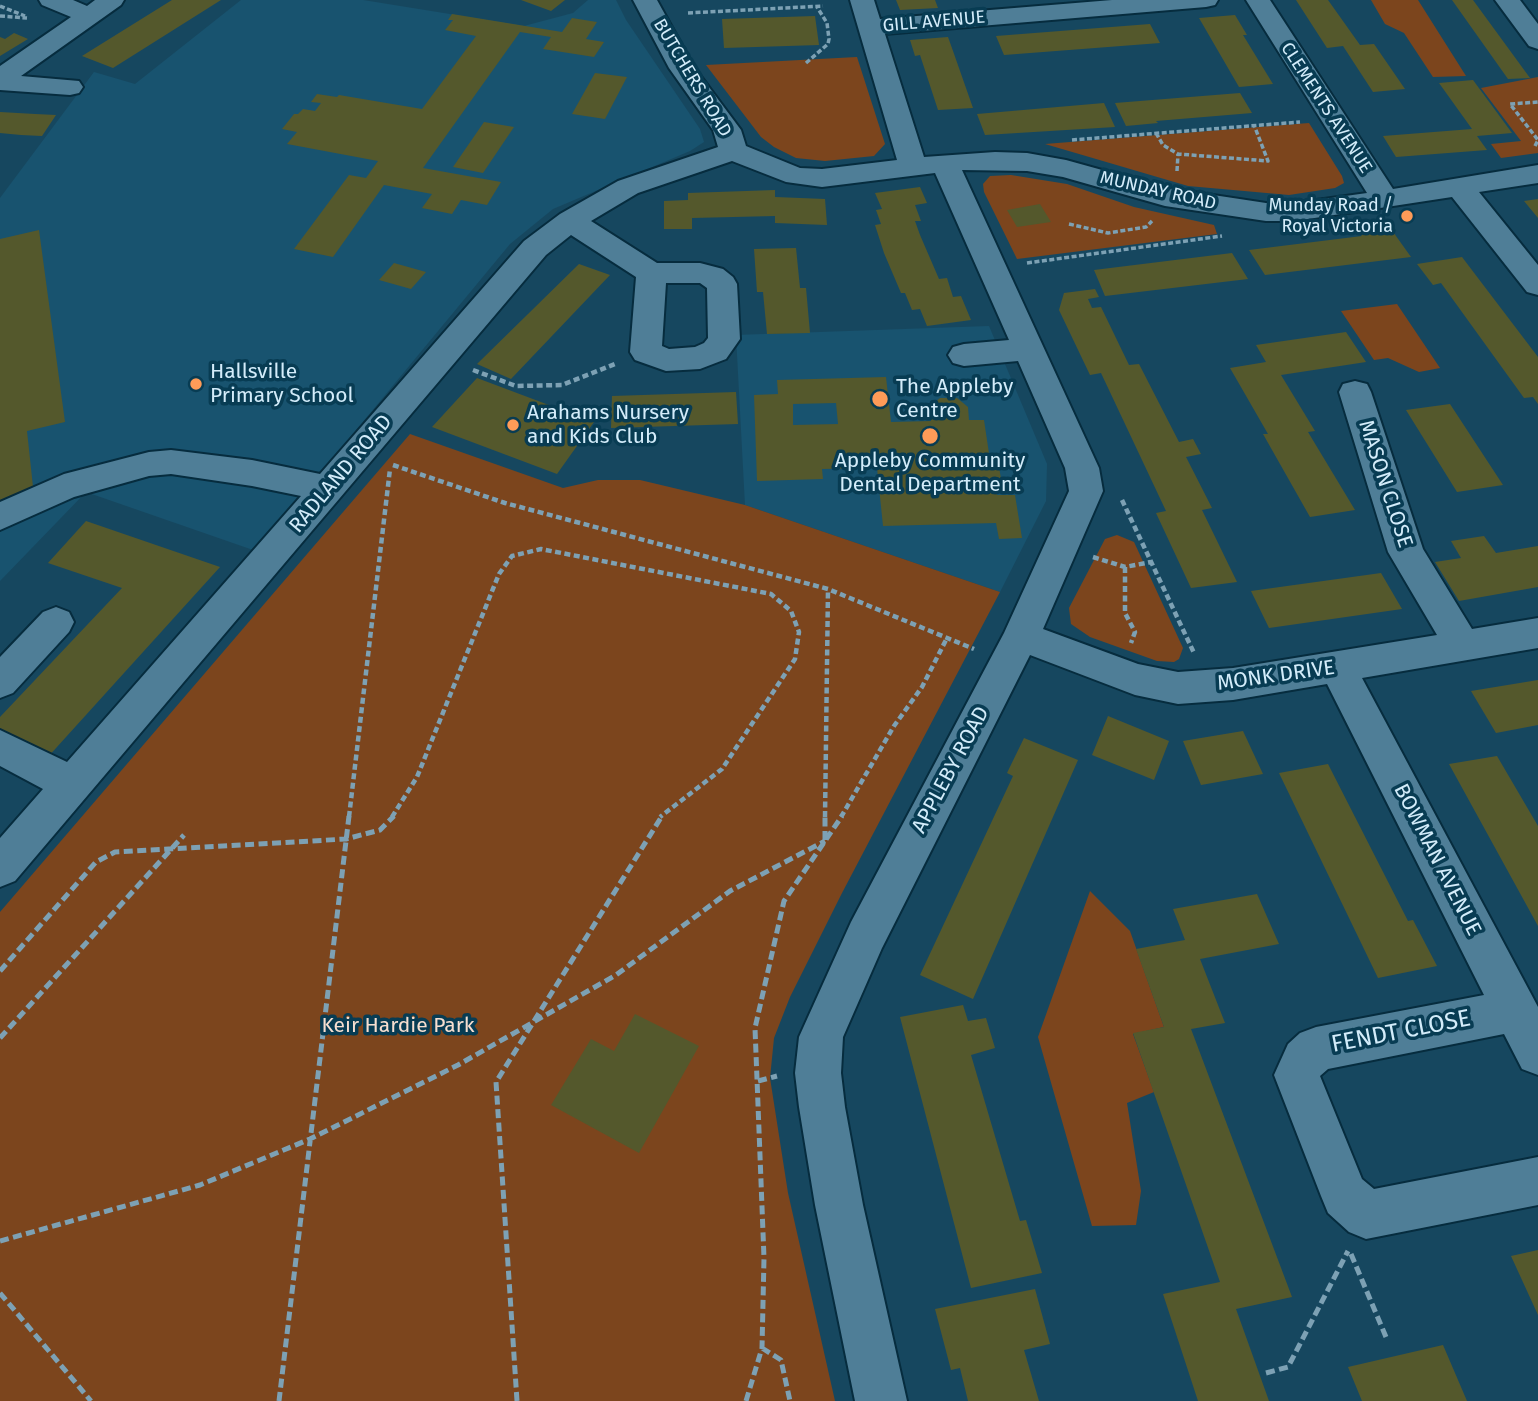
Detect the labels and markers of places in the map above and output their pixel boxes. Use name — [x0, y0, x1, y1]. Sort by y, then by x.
place label: Munday Road / Royal Victoria — [1268, 195, 1393, 238]
marker: Munday Road / Royal Victoria — [1399, 208, 1415, 224]
place label: Hallsville Primary School — [210, 359, 354, 409]
place label: The Appleby Centre — [896, 374, 1013, 424]
marker: Hallsville Primary School — [188, 376, 204, 392]
marker: The Appleby Centre — [870, 389, 890, 409]
place label: Arahams Nursery and Kids Club — [527, 400, 689, 450]
marker: Arahams Nursery and Kids Club — [505, 417, 521, 433]
marker: Appleby Community Dental Department — [920, 426, 940, 446]
place label: Appleby Community Dental Department — [835, 448, 1025, 498]

